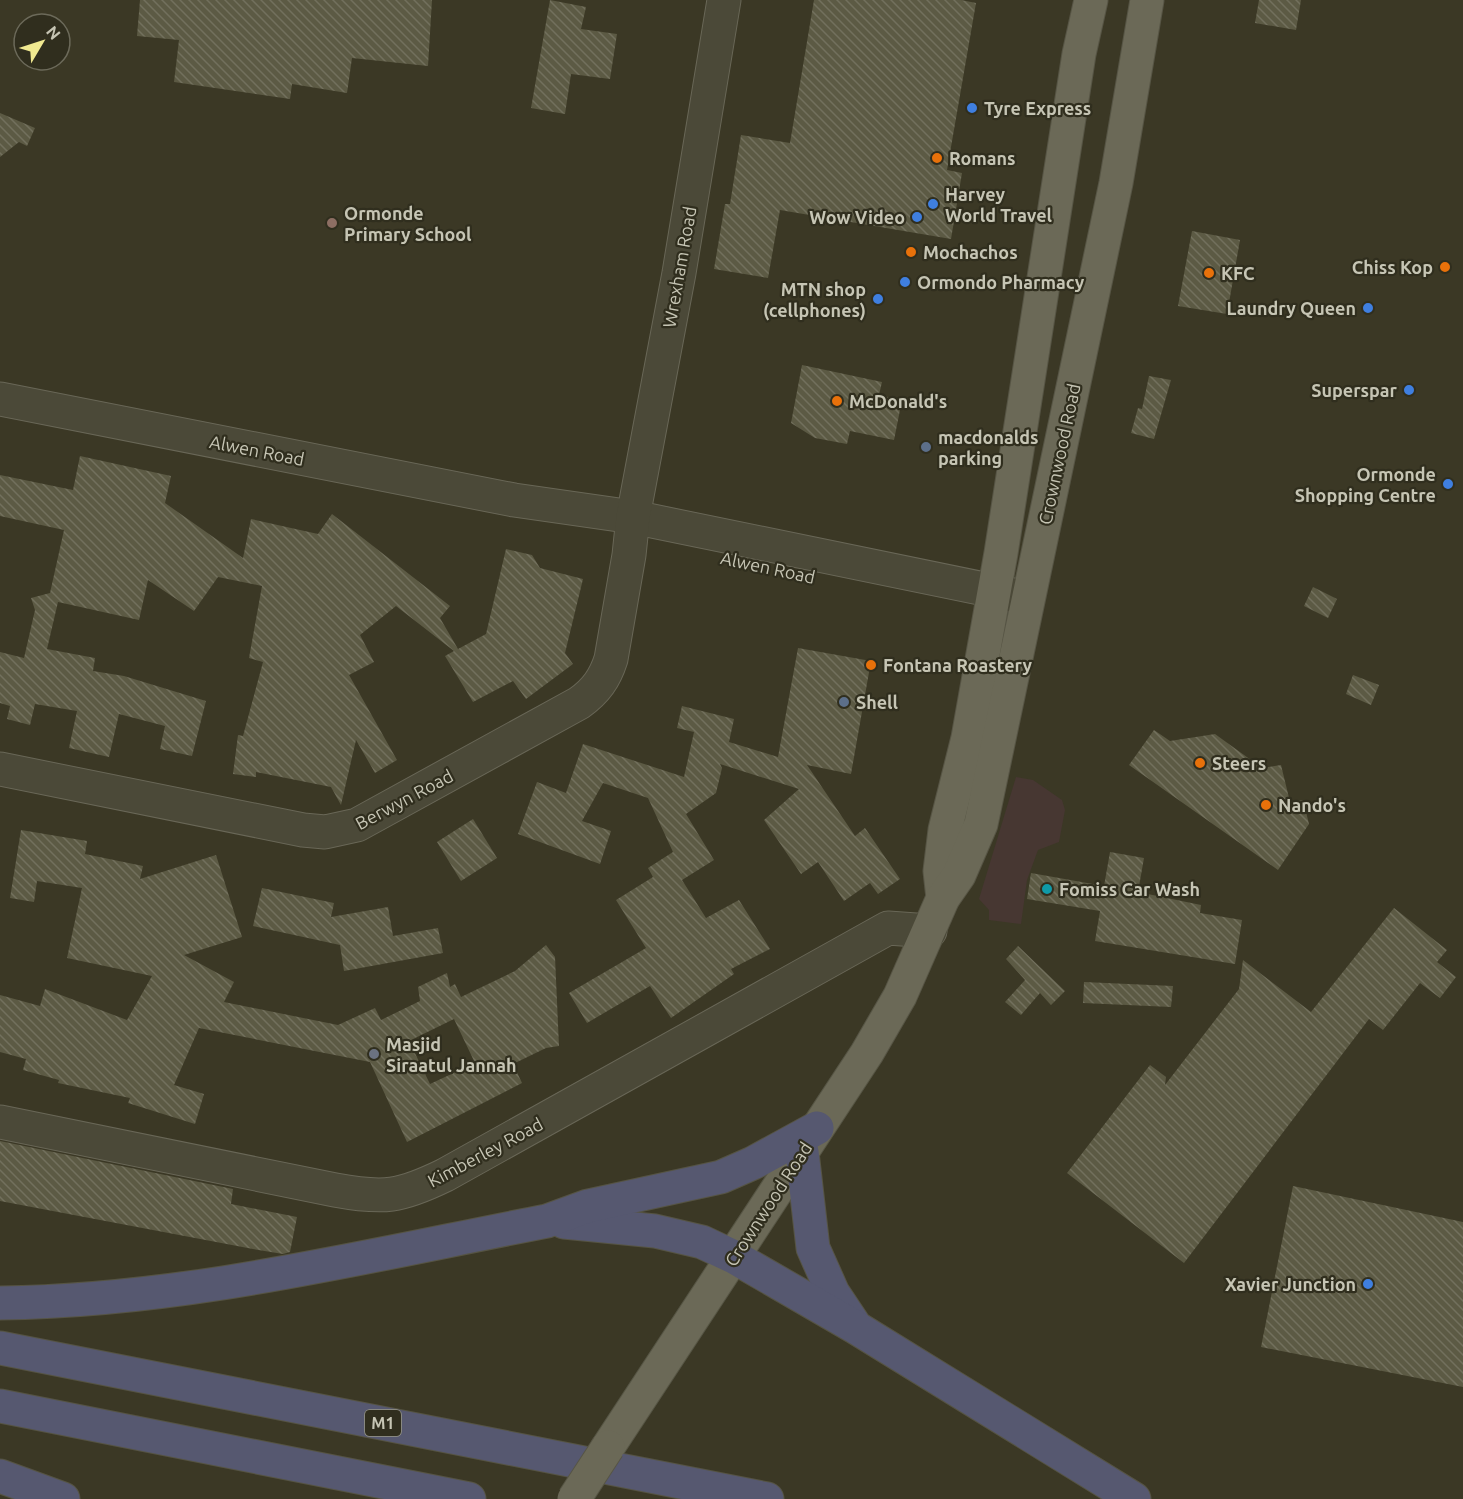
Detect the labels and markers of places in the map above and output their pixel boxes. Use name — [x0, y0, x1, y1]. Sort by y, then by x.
place label: Tyre Express — [984, 98, 1091, 118]
marker: Tyre Express — [965, 101, 979, 115]
place label: Romans — [949, 148, 1016, 168]
marker: Romans — [930, 151, 944, 165]
place label: Harvey World Travel — [945, 184, 1053, 225]
marker: Harvey World Travel — [926, 197, 940, 211]
place label: Ormonde Primary School — [344, 203, 472, 244]
place label: Wow Video — [809, 207, 905, 227]
marker: Wow Video — [910, 210, 924, 224]
marker: Ormonde Primary School — [325, 216, 339, 230]
place label: Mochachos — [923, 242, 1018, 262]
marker: Mochachos — [904, 245, 918, 259]
place label: Chiss Kop — [1352, 257, 1433, 277]
marker: Chiss Kop — [1438, 260, 1452, 274]
place label: KFC — [1221, 263, 1255, 283]
marker: KFC — [1202, 266, 1216, 280]
place label: Ormondo Pharmacy — [917, 272, 1085, 292]
marker: Ormondo Pharmacy — [898, 275, 912, 289]
place label: MTN shop (cellphones) — [763, 279, 866, 321]
marker: MTN shop (cellphones) — [871, 292, 885, 306]
place label: Laundry Queen — [1227, 298, 1356, 318]
marker: Laundry Queen — [1361, 301, 1375, 315]
place label: Superspar — [1311, 380, 1398, 400]
marker: Superspar — [1402, 383, 1416, 397]
place label: McDonald's — [849, 391, 947, 411]
marker: McDonald's — [830, 394, 844, 408]
place label: macdonalds parking — [938, 427, 1038, 468]
marker: macdonalds parking — [919, 440, 933, 454]
place label: Ormonde Shopping Centre — [1295, 464, 1436, 505]
marker: Ormonde Shopping Centre — [1441, 477, 1455, 491]
place label: Fontana Roastery — [883, 655, 1032, 675]
marker: Fontana Roastery — [864, 658, 878, 672]
place label: Shell — [856, 692, 899, 712]
marker: Shell — [837, 695, 851, 709]
place label: Steers — [1212, 753, 1266, 773]
marker: Steers — [1193, 756, 1207, 770]
place label: Nando's — [1278, 795, 1346, 815]
marker: Nando's — [1259, 798, 1273, 812]
place label: Fomiss Car Wash — [1059, 879, 1200, 899]
marker: Fomiss Car Wash — [1040, 882, 1054, 896]
place label: Masjid Siraatul Jannah — [386, 1034, 517, 1075]
marker: Masjid Siraatul Jannah — [367, 1047, 381, 1061]
place label: Xavier Junction — [1225, 1274, 1356, 1294]
marker: Xavier Junction — [1361, 1277, 1375, 1291]

